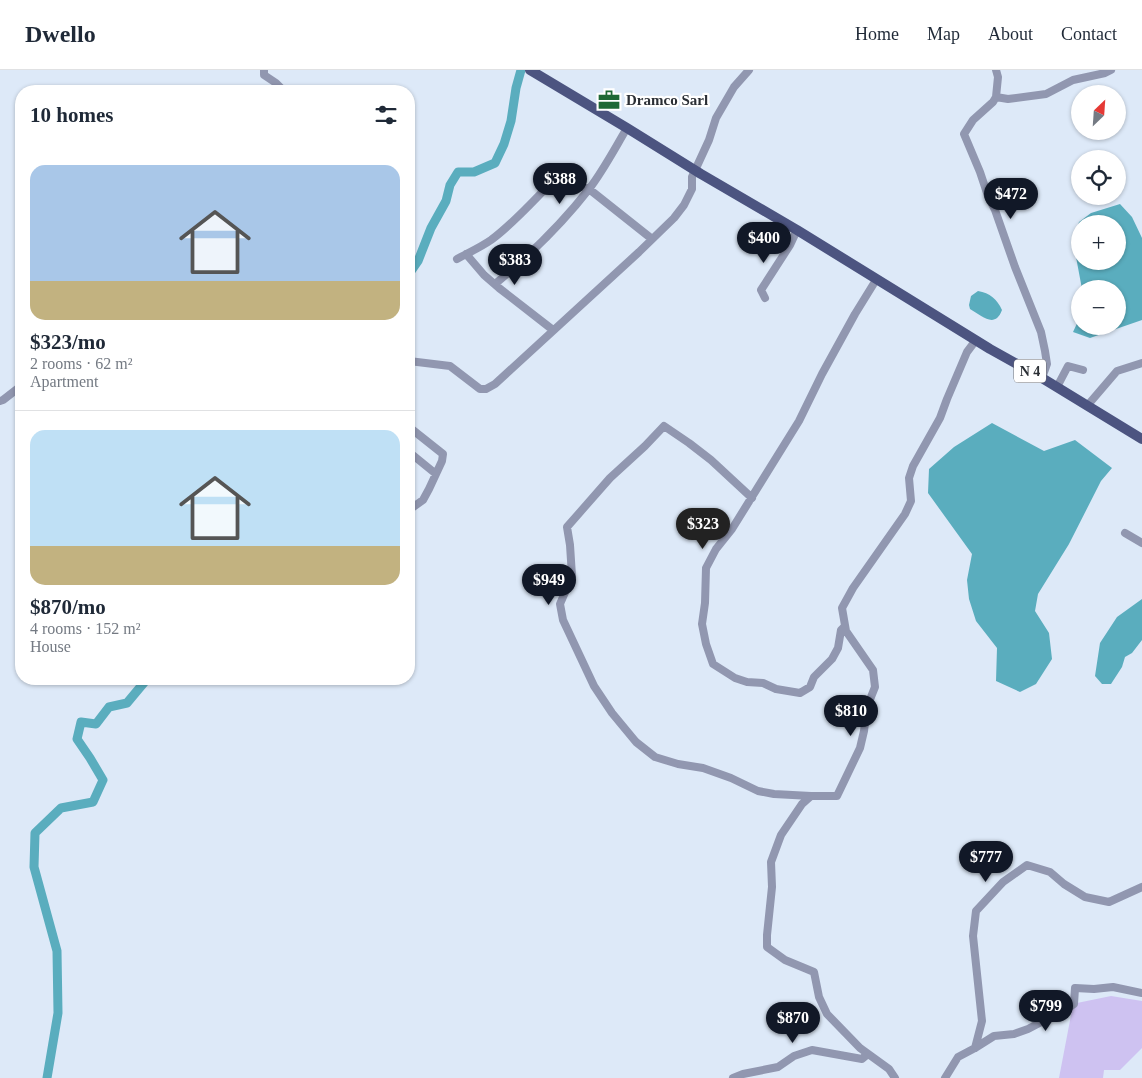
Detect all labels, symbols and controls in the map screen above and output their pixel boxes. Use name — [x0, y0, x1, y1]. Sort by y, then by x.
text: Dwello — [25, 21, 96, 47]
text: Home — [855, 24, 899, 44]
text: Map — [927, 24, 960, 44]
text: About — [988, 24, 1033, 44]
text: Contact — [1061, 24, 1117, 44]
north arrow — [1071, 85, 1126, 140]
map controls — [1071, 85, 1126, 335]
office icon: Dramco Sarl — [596, 87, 622, 113]
place label: Dramco Sarl — [626, 92, 708, 108]
icon: filters — [372, 101, 400, 129]
text: 10 homes — [30, 103, 113, 127]
button: locate — [1071, 150, 1126, 205]
pin: $388 — [530, 162, 590, 205]
text: $388 — [544, 170, 576, 187]
pin: $472 — [981, 178, 1041, 220]
text: $472 — [995, 185, 1027, 202]
icon: home — [170, 197, 260, 287]
button: + — [1071, 215, 1126, 270]
pin: $400 — [734, 222, 794, 264]
text: $400 — [748, 229, 780, 246]
pin: $383 — [485, 244, 545, 286]
text: $383 — [499, 251, 531, 268]
button: − — [1071, 280, 1126, 335]
text: $323/mo — [30, 330, 106, 354]
text: 2 rooms · 62 m² — [30, 355, 133, 372]
road number: N 4 — [1014, 360, 1046, 382]
text: Apartment — [30, 373, 98, 390]
icon: home — [170, 463, 260, 553]
pin: $323 — [673, 508, 733, 550]
text: $323 — [687, 515, 719, 532]
pin: $949 — [519, 564, 579, 606]
text: $949 — [533, 571, 565, 588]
text: $870/mo — [30, 595, 106, 619]
text: 4 rooms · 152 m² — [30, 620, 141, 637]
text: House — [30, 638, 71, 655]
pin: $810 — [821, 694, 881, 737]
text: $810 — [835, 702, 867, 719]
pin: $777 — [956, 840, 1016, 883]
text: $777 — [970, 848, 1002, 865]
pin: $799 — [1016, 990, 1076, 1032]
text: $799 — [1030, 997, 1062, 1014]
pin: $870 — [763, 1002, 823, 1044]
text: $870 — [777, 1009, 809, 1026]

